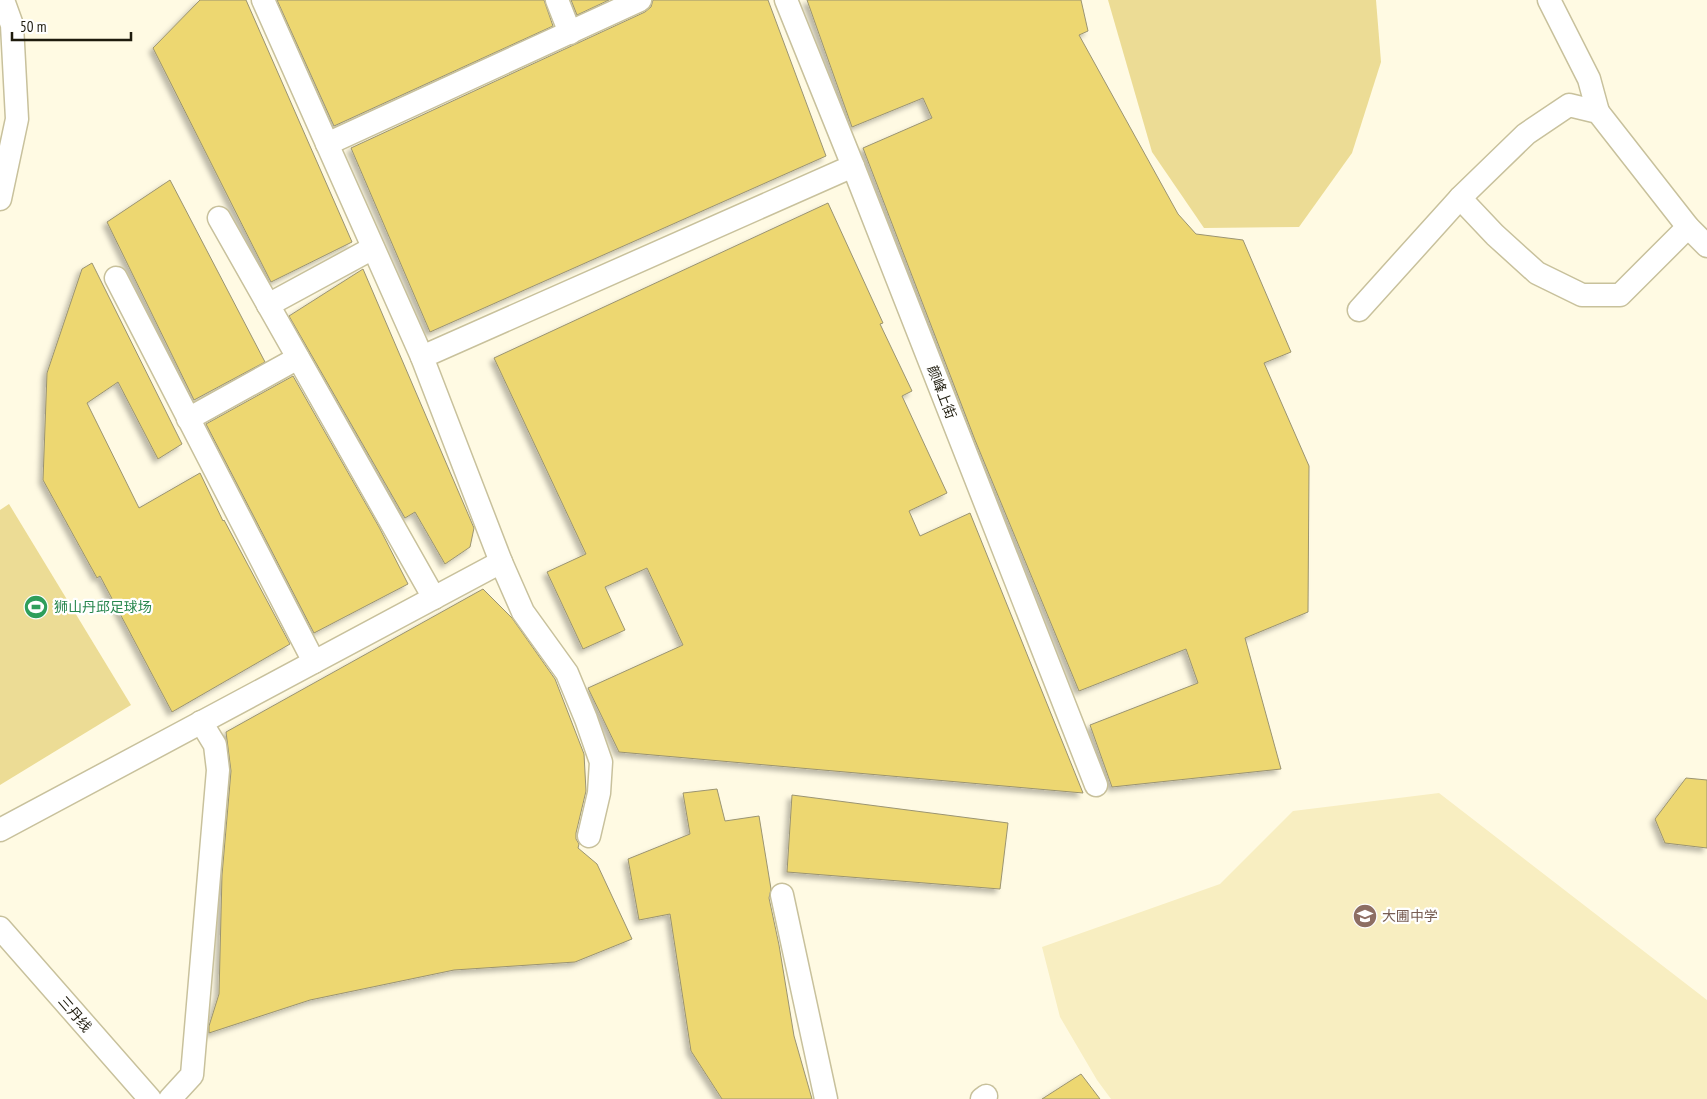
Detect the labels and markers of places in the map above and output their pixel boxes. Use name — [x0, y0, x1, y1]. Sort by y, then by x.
sports icon: 狮山丹邱足球场 — [23, 594, 49, 620]
place label: 狮山丹邱足球场 — [54, 598, 152, 616]
school or university icon: 大圃中学 — [1352, 903, 1378, 929]
place label: 大圃中学 — [1382, 907, 1438, 925]

